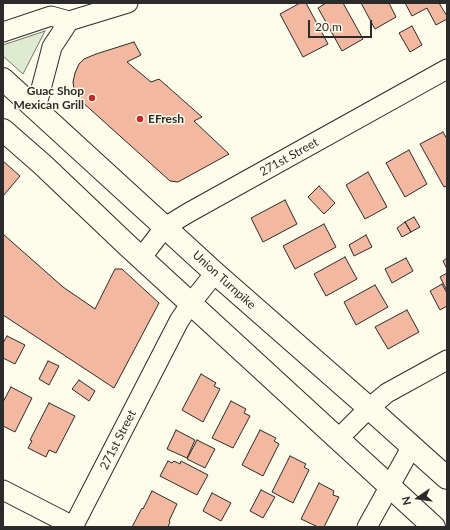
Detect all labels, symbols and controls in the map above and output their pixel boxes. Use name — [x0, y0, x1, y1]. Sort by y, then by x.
scale bar — [310, 12, 374, 38]
text: 20 m — [315, 19, 342, 34]
place label: Guac Shop Mexican Grill — [14, 84, 84, 112]
marker: Guac Shop Mexican Grill — [87, 93, 97, 103]
place label: EFresh — [148, 112, 184, 126]
marker: EFresh — [135, 114, 145, 124]
street label: 271st Street — [257, 135, 321, 179]
street label: Union Turnpike — [189, 248, 259, 312]
street label: 271st Street — [97, 408, 139, 472]
north arrow — [398, 478, 438, 518]
text: N — [399, 495, 413, 506]

